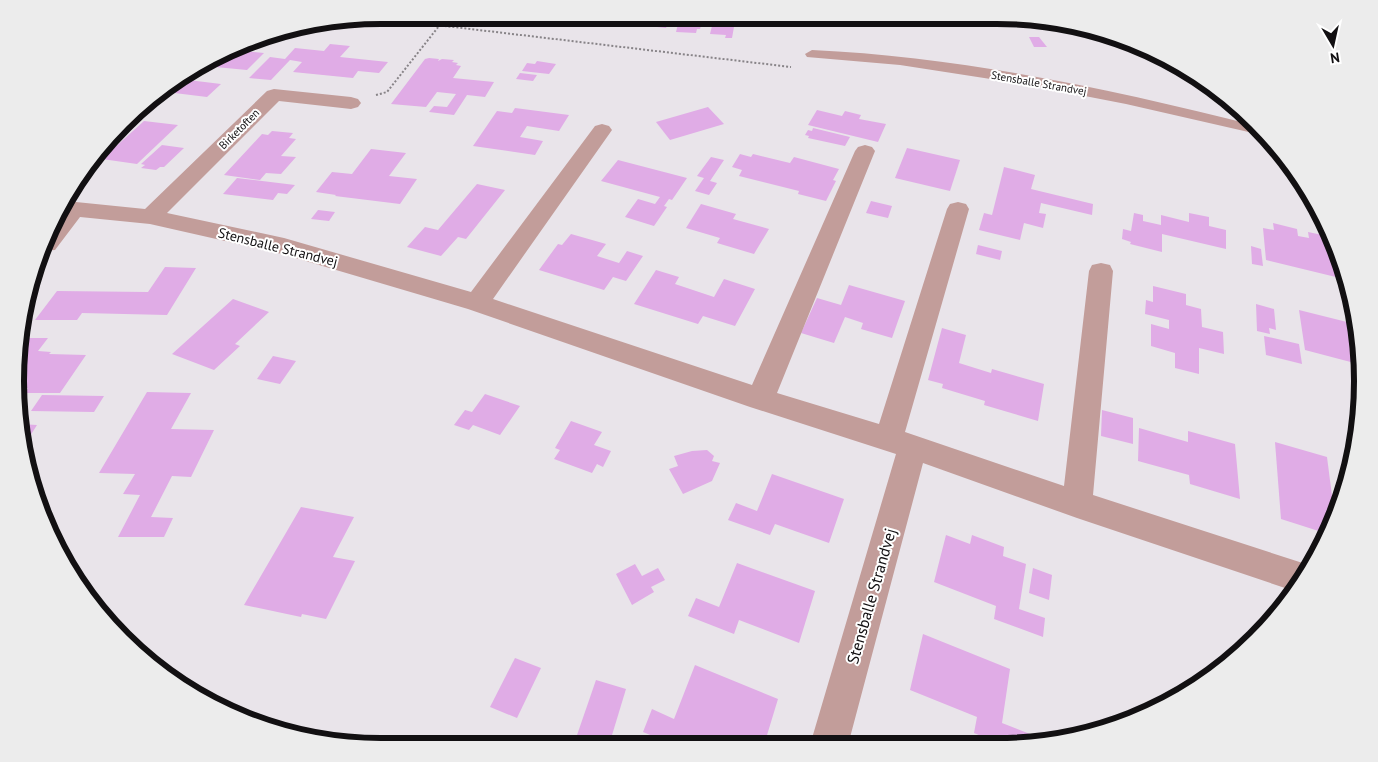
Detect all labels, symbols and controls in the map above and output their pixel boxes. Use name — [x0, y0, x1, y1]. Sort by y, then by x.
north arrow — [1308, 20, 1358, 70]
text: N — [1329, 48, 1341, 67]
street label: Stensballe Strandvej — [990, 68, 1088, 98]
street label: Birketoften — [216, 106, 262, 152]
street label: Stensballe Strandvej — [216, 223, 340, 271]
street label: Stensballe Strandvej — [842, 526, 900, 666]

